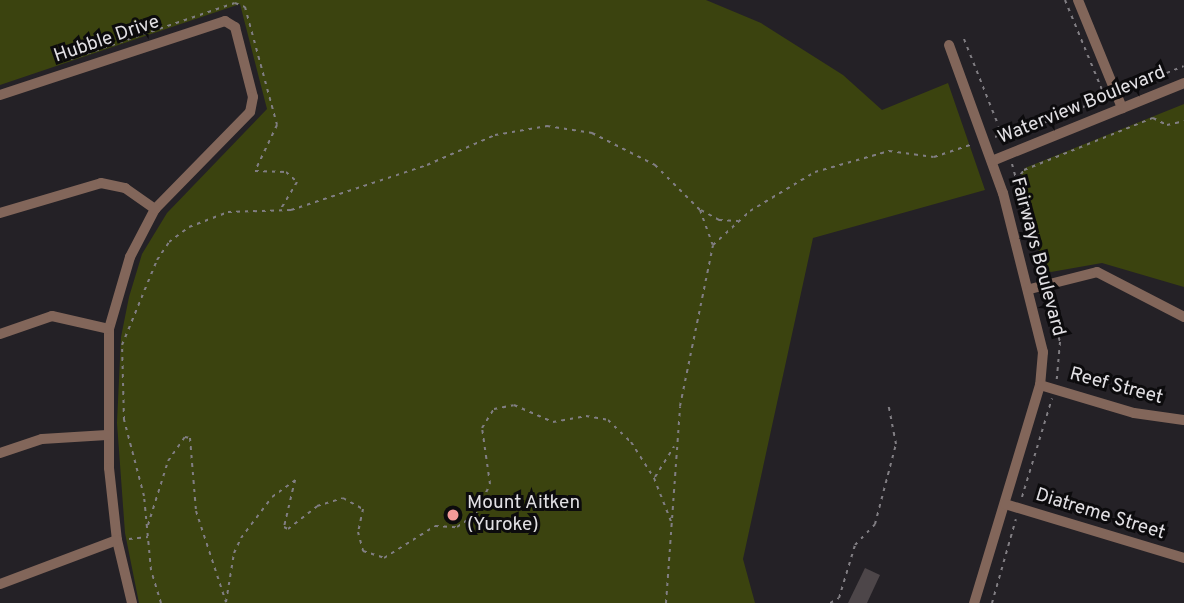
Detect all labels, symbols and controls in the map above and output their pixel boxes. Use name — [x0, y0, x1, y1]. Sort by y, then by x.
street label: Hubble Drive — [51, 11, 163, 69]
street label: Waterview Boulevard — [995, 62, 1169, 150]
street label: Fairways Boulevard — [1005, 175, 1069, 339]
street label: Reef Street — [1067, 364, 1165, 410]
street label: Diatreme Street — [1032, 484, 1168, 546]
place label: Mount Aitken (Yuroke) — [467, 493, 581, 537]
marker: Mount Aitken (Yuroke) — [445, 507, 461, 523]

